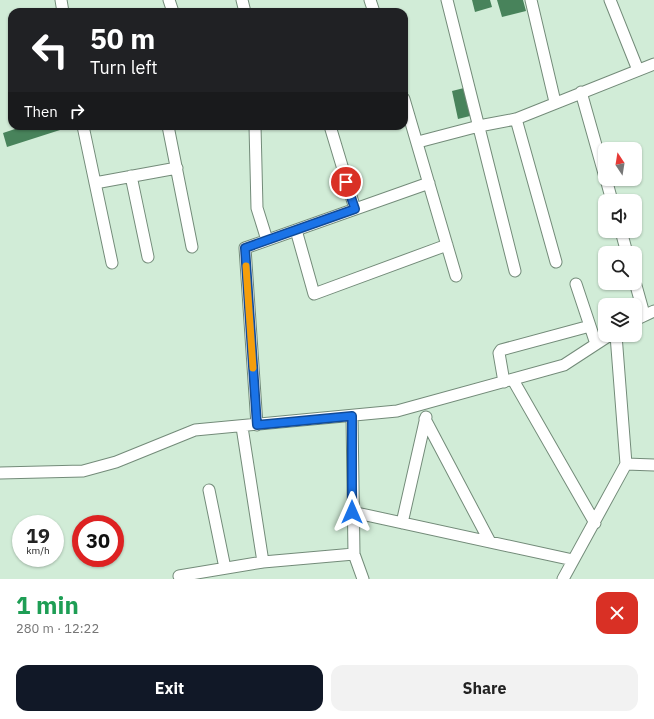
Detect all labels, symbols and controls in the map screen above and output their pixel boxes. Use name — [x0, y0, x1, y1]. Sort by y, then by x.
text: 50 m — [90, 20, 155, 57]
icon: left — [24, 24, 76, 76]
text: Turn left — [90, 56, 158, 79]
icon: right — [66, 100, 88, 122]
text: Then — [24, 102, 58, 121]
north arrow — [598, 142, 642, 186]
map controls — [598, 142, 642, 342]
pin — [329, 165, 363, 199]
icon: arrive — [335, 171, 357, 193]
button: sound — [598, 194, 642, 238]
button: search — [598, 246, 642, 290]
button: layers — [598, 298, 642, 342]
position arrow — [331, 491, 373, 533]
speed limit sign: 30 — [72, 515, 124, 567]
text: 19 — [26, 522, 50, 549]
text: km/h — [26, 544, 50, 557]
text: 1 min — [16, 589, 79, 621]
button: close — [596, 592, 638, 634]
text: 280 m · 12:22 — [16, 620, 99, 637]
button: Exit — [16, 665, 323, 711]
button: Share — [331, 665, 638, 711]

